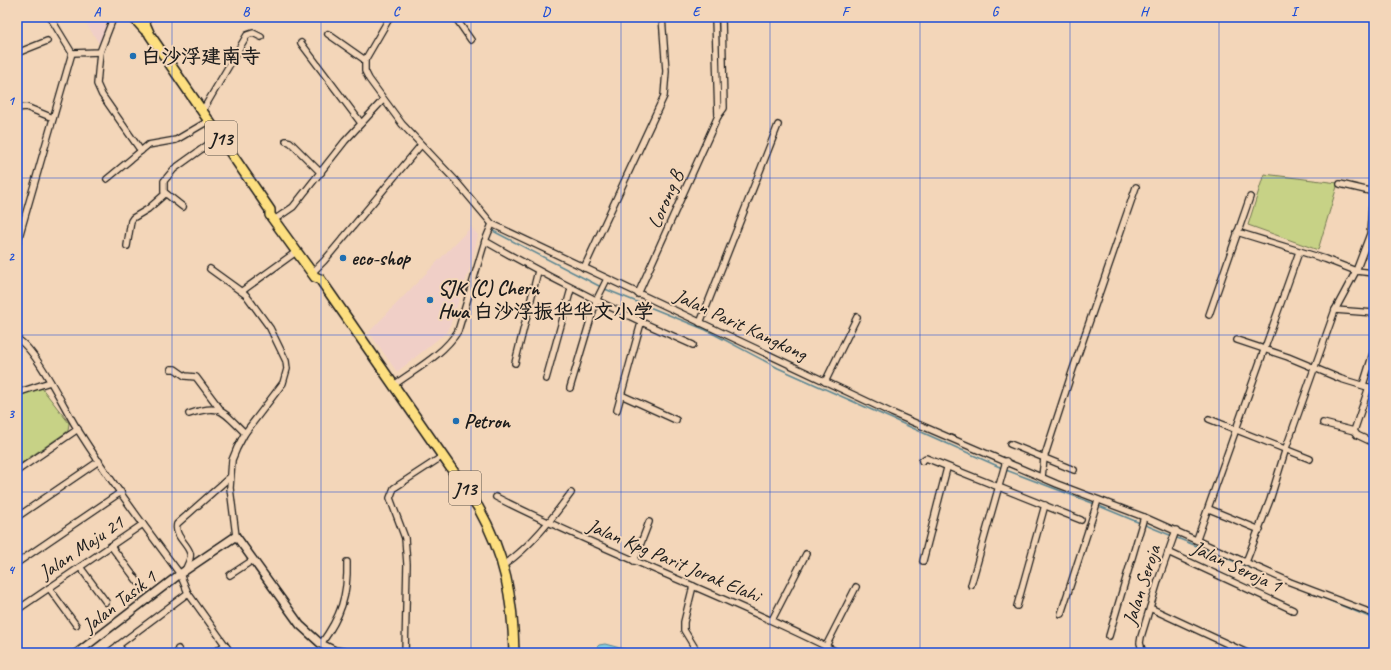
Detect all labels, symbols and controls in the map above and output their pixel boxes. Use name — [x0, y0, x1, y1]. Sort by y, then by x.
text: A — [94, 4, 102, 20]
text: B — [243, 4, 251, 20]
text: C — [393, 4, 401, 20]
text: D — [542, 4, 551, 20]
text: E — [693, 4, 702, 20]
text: F — [842, 4, 851, 20]
text: G — [992, 4, 1000, 20]
text: H — [1140, 4, 1150, 20]
text: I — [1291, 4, 1300, 20]
place label: 白沙浮建南寺 — [141, 44, 261, 69]
marker: 白沙浮建南寺 — [128, 51, 138, 61]
text: 1 — [8, 93, 16, 109]
road number: J13 — [205, 121, 237, 155]
street label: Lorong B — [642, 165, 690, 232]
place label: eco-shop — [351, 246, 411, 271]
text: 2 — [8, 249, 15, 265]
marker: eco-shop — [338, 253, 348, 263]
place label: SJK (C) Chern Hwa 白沙浮振华华文小学 — [438, 276, 654, 324]
street label: Jalan Parit Kangkong — [670, 282, 813, 367]
marker: SJK (C) Chern Hwa 白沙浮振华华文小学 — [425, 295, 435, 305]
text: 3 — [8, 406, 15, 422]
place label: Petron — [464, 409, 512, 434]
marker: Petron — [451, 416, 461, 426]
road number: J13 — [449, 471, 481, 505]
street label: Jalan Maju 21 — [33, 509, 129, 585]
street label: Jalan Kpg Parit Jorak Elahi — [583, 512, 766, 609]
street label: Jalan Seroja 1 — [1187, 534, 1287, 599]
street label: Jalan Seroja — [1117, 540, 1167, 629]
text: 4 — [8, 562, 16, 578]
street label: Jalan Tasik 1 — [77, 564, 162, 639]

